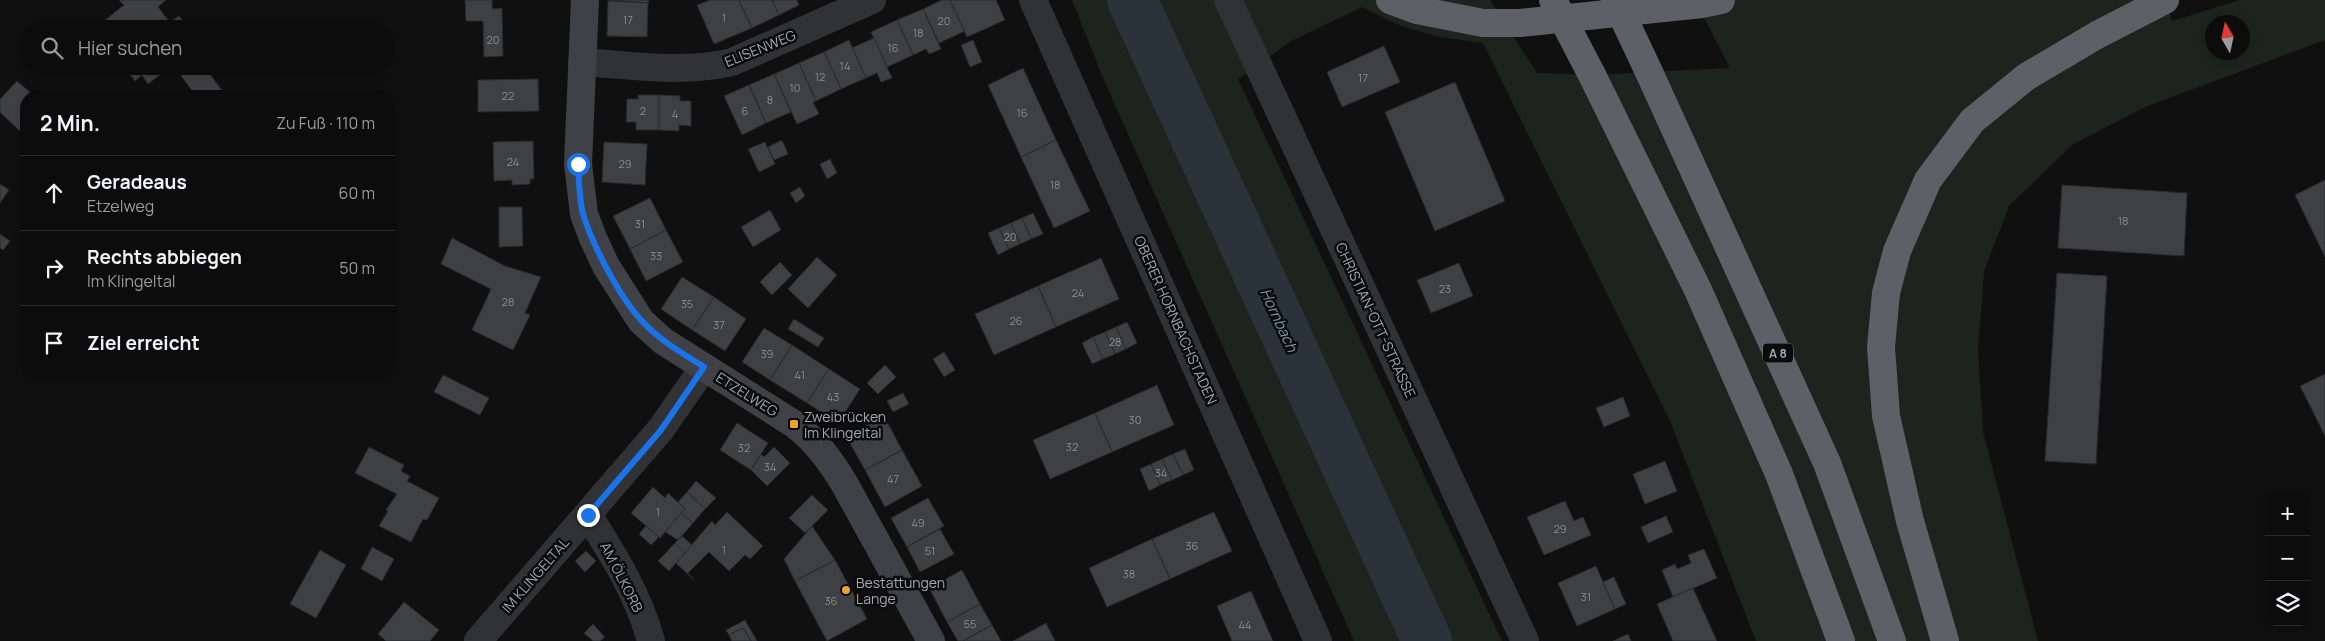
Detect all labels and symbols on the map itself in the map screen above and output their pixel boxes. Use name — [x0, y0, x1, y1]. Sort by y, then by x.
house number: 1 — [722, 10, 726, 25]
house number: 17 — [623, 12, 633, 27]
house number: 20 — [938, 13, 950, 28]
north arrow — [2205, 15, 2250, 60]
street label: ELISENWEG — [722, 25, 798, 71]
house number: 18 — [913, 25, 923, 40]
house number: 20 — [487, 32, 499, 47]
house number: 16 — [887, 40, 899, 55]
house number: 14 — [840, 58, 850, 73]
house number: 12 — [815, 69, 825, 84]
house number: 17 — [1358, 70, 1368, 85]
house number: 10 — [789, 80, 801, 95]
house number: 22 — [502, 88, 514, 103]
house number: 8 — [767, 92, 773, 107]
house number: 2 — [640, 103, 646, 118]
house number: 6 — [742, 103, 749, 118]
house number: 16 — [1016, 105, 1028, 120]
house number: 4 — [672, 106, 678, 121]
route start — [567, 153, 590, 176]
house number: 24 — [507, 154, 519, 169]
house number: 29 — [618, 156, 632, 171]
house number: 18 — [1050, 177, 1060, 192]
house number: 18 — [2118, 213, 2128, 228]
house number: 31 — [635, 216, 645, 231]
house number: 20 — [1004, 229, 1016, 244]
street label: OBERER HORNBACHSTADEN — [1130, 233, 1222, 407]
street label: CHRISTIAN-OTT-STRASSE — [1332, 239, 1420, 401]
house number: 33 — [650, 248, 662, 263]
house number: 23 — [1439, 281, 1451, 296]
house number: 24 — [1072, 285, 1084, 300]
water label: Hornbach — [1255, 285, 1303, 356]
house number: 28 — [502, 294, 514, 309]
house number: 35 — [681, 296, 693, 311]
house number: 26 — [1009, 313, 1023, 328]
house number: 37 — [713, 317, 725, 332]
house number: 28 — [1109, 334, 1121, 349]
road number: A 8 — [1763, 343, 1793, 362]
house number: 39 — [761, 346, 774, 361]
house number: 41 — [795, 367, 805, 382]
street label: ETZELWEG — [713, 368, 782, 421]
house number: 43 — [827, 389, 839, 404]
place label: Zweibrücken Im Klingeltal — [804, 407, 886, 442]
house number: 30 — [1129, 412, 1141, 427]
marker: Zweibrücken Im Klingeltal — [788, 418, 800, 430]
house number: 32 — [1066, 439, 1078, 454]
house number: 32 — [738, 440, 750, 455]
house number: 34 — [764, 459, 776, 474]
house number: 34 — [1155, 465, 1167, 480]
house number: 47 — [887, 471, 899, 486]
route end — [577, 504, 600, 527]
house number: 1 — [656, 504, 660, 519]
house number: 49 — [911, 515, 925, 530]
house number: 29 — [1553, 521, 1567, 536]
street label: IM KLINGELTAL — [497, 533, 573, 617]
house number: 36 — [1186, 538, 1199, 553]
street label: AM ÖLKORB — [596, 539, 648, 616]
house number: 1 — [722, 542, 726, 557]
house number: 51 — [925, 543, 935, 558]
house number: 38 — [1123, 566, 1135, 581]
place label: Bestattungen Lange — [856, 573, 945, 608]
marker: Bestattungen Lange — [840, 584, 852, 596]
house number: 31 — [1581, 589, 1591, 604]
house number: 36 — [825, 593, 838, 608]
house number: 55 — [964, 616, 976, 631]
house number: 44 — [1238, 617, 1252, 632]

